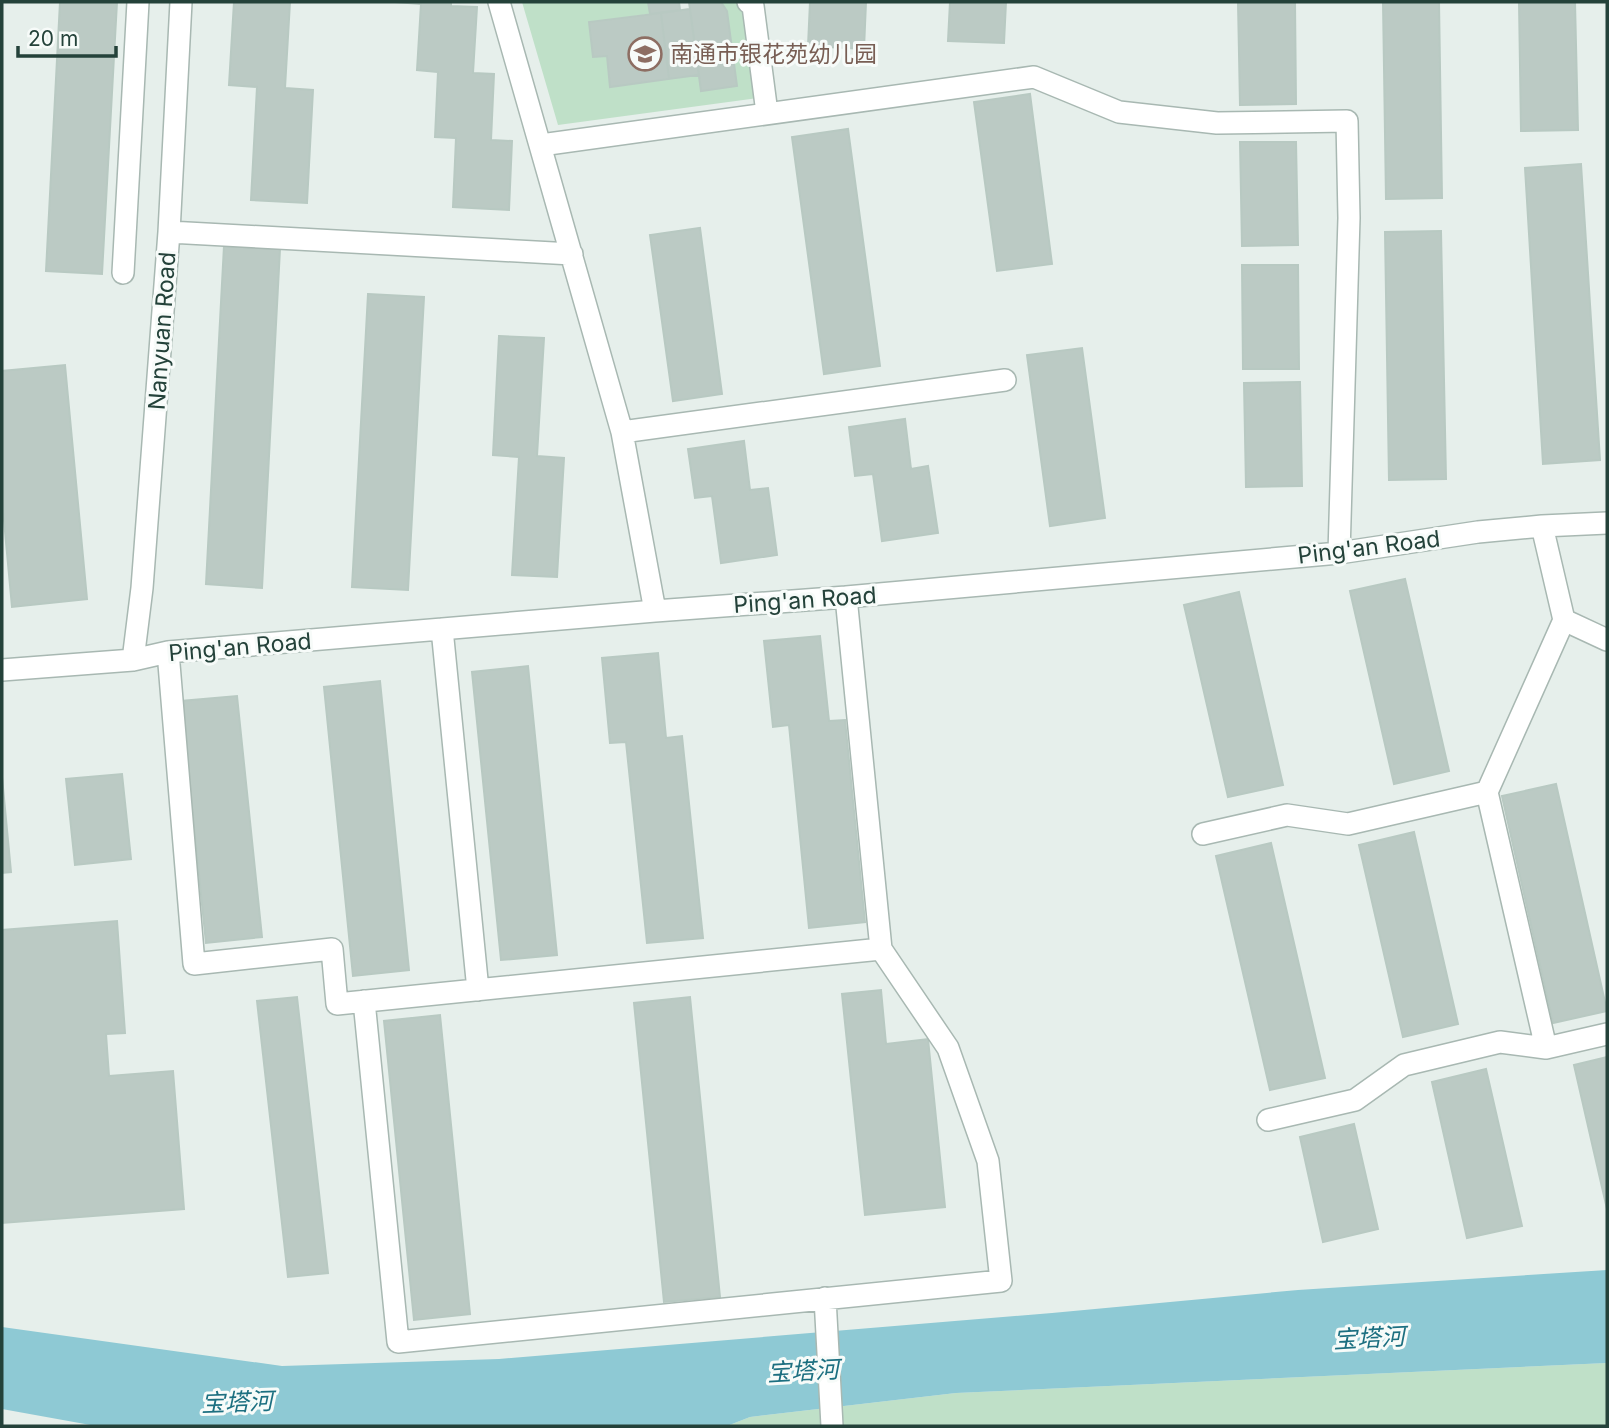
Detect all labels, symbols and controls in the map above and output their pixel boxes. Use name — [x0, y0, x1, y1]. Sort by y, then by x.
scale bar — [18, 14, 116, 58]
text: 20 m — [28, 26, 78, 51]
school or university icon: 南通市银花苑幼儿园 — [626, 35, 664, 73]
place label: 南通市银花苑幼儿园 — [670, 40, 877, 68]
street label: Nanyuan Road — [143, 251, 181, 411]
street label: Ping'an Road — [1296, 524, 1442, 570]
street label: Ping'an Road — [733, 581, 877, 619]
street label: Ping'an Road — [167, 627, 313, 667]
water label: 宝塔河 — [1332, 1321, 1410, 1354]
water label: 宝塔河 — [766, 1354, 844, 1387]
water label: 宝塔河 — [201, 1386, 277, 1418]

